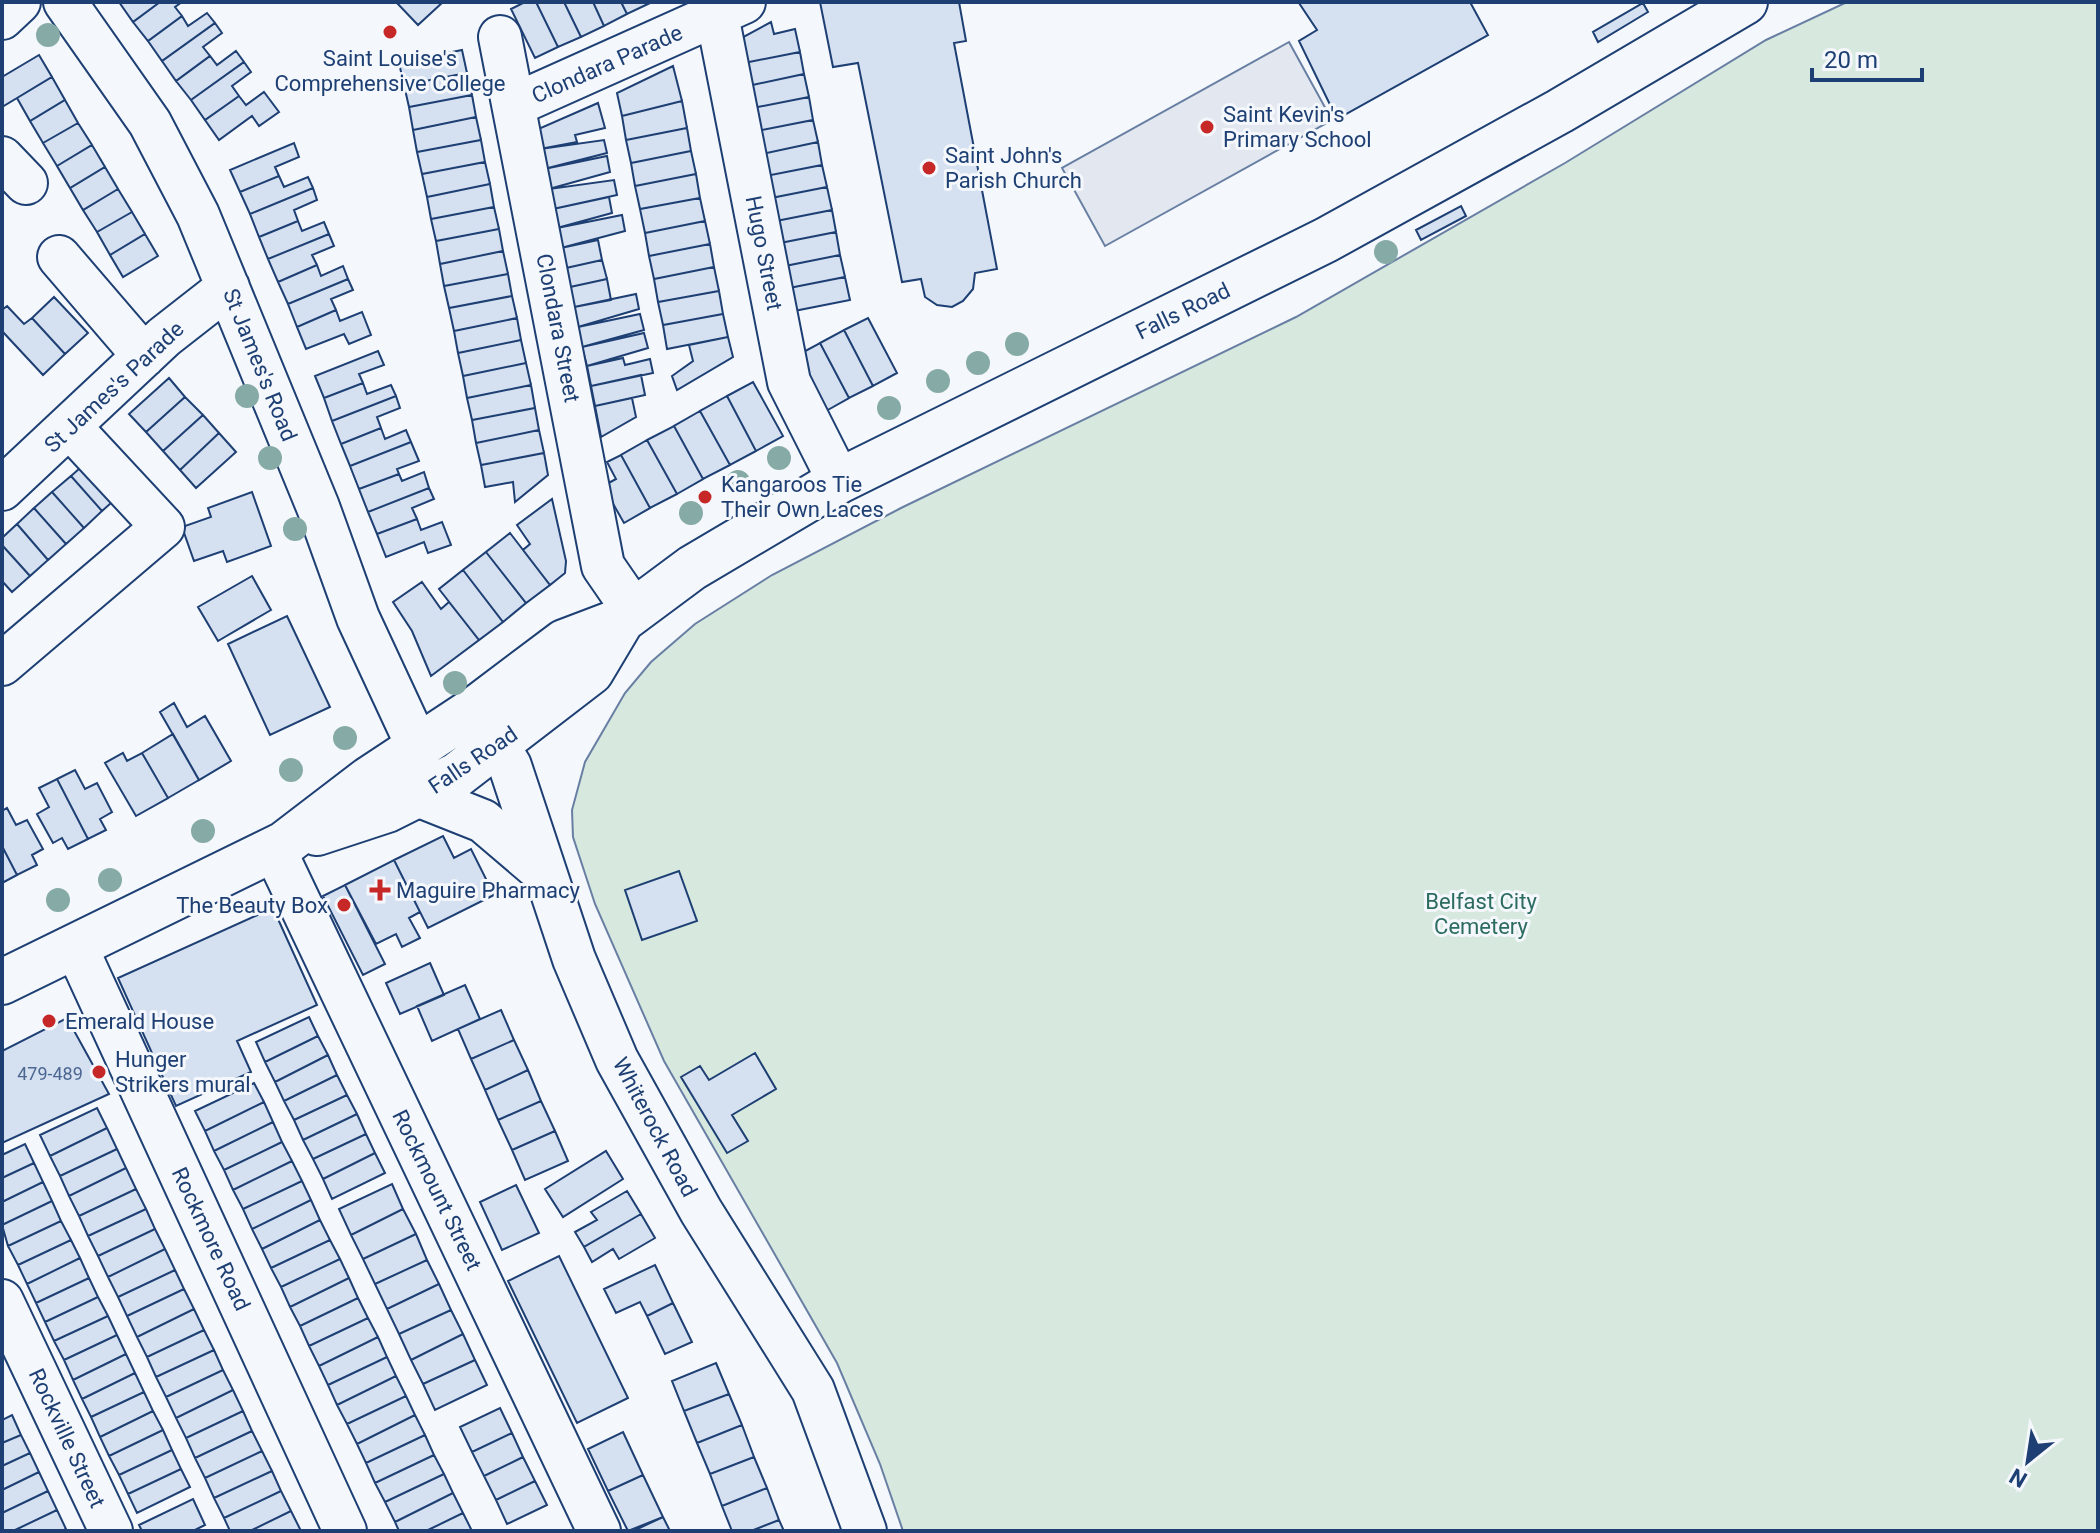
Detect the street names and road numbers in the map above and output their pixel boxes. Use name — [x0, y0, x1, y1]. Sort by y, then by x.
street label: Clondara Parade — [528, 20, 686, 108]
street label: Hugo Street — [741, 194, 787, 312]
street label: Clondara Street — [531, 251, 585, 405]
street label: Falls Road — [1132, 277, 1234, 345]
street label: St James's Road — [218, 285, 302, 445]
street label: St James's Parade — [39, 316, 189, 458]
street label: Falls Road — [424, 721, 522, 799]
street label: Whiterock Road — [608, 1053, 702, 1201]
street label: Rockmount Street — [387, 1106, 487, 1274]
street label: Rockmore Road — [167, 1163, 255, 1315]
street label: Rockville Street — [24, 1364, 110, 1512]

